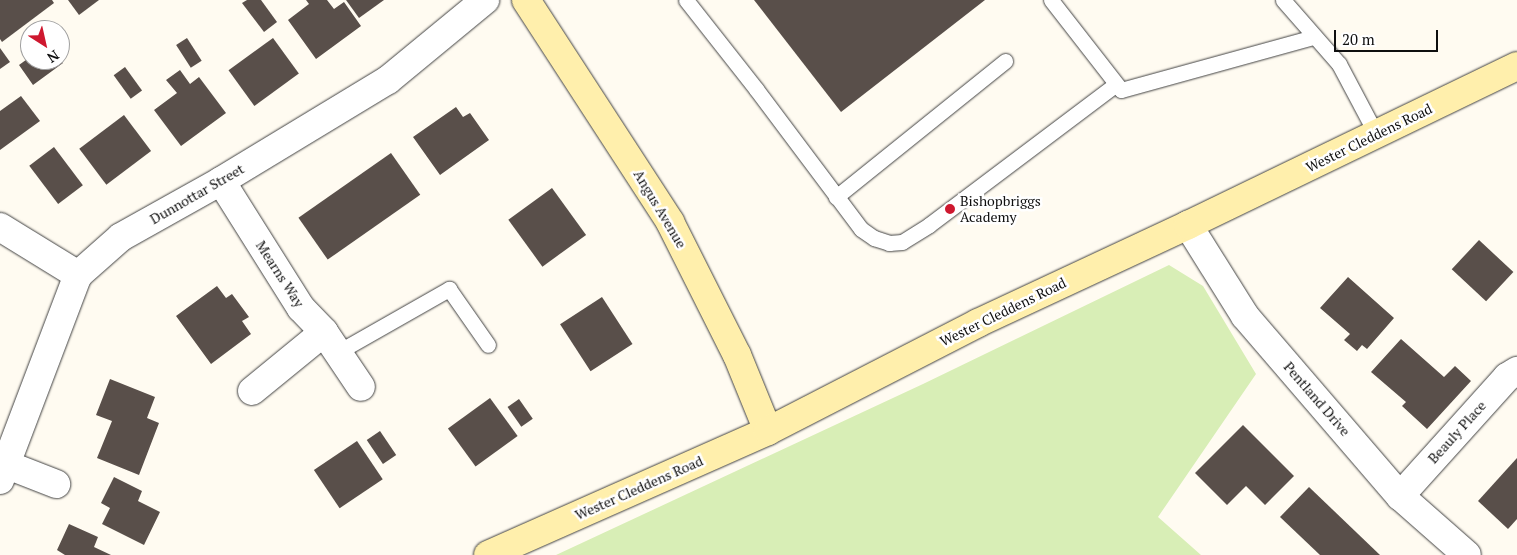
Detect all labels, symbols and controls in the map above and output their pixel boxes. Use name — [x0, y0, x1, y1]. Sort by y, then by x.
north arrow — [20, 20, 70, 70]
scale bar — [1337, 20, 1441, 52]
text: 20 m — [1342, 29, 1375, 49]
text: N — [44, 46, 63, 68]
street label: Wester Cleddens Road — [1303, 100, 1435, 176]
street label: Dunnottar Street — [147, 160, 247, 228]
street label: Angus Avenue — [630, 167, 690, 251]
place label: Bishopbriggs Academy — [960, 193, 1041, 226]
marker: Bishopbriggs Academy — [944, 203, 956, 215]
street label: Mearns Way — [252, 238, 308, 310]
street label: Wester Cleddens Road — [937, 274, 1069, 350]
street label: Pentland Drive — [1280, 359, 1354, 439]
street label: Beauly Place — [1425, 397, 1489, 467]
street label: Wester Cleddens Road — [572, 452, 706, 524]

